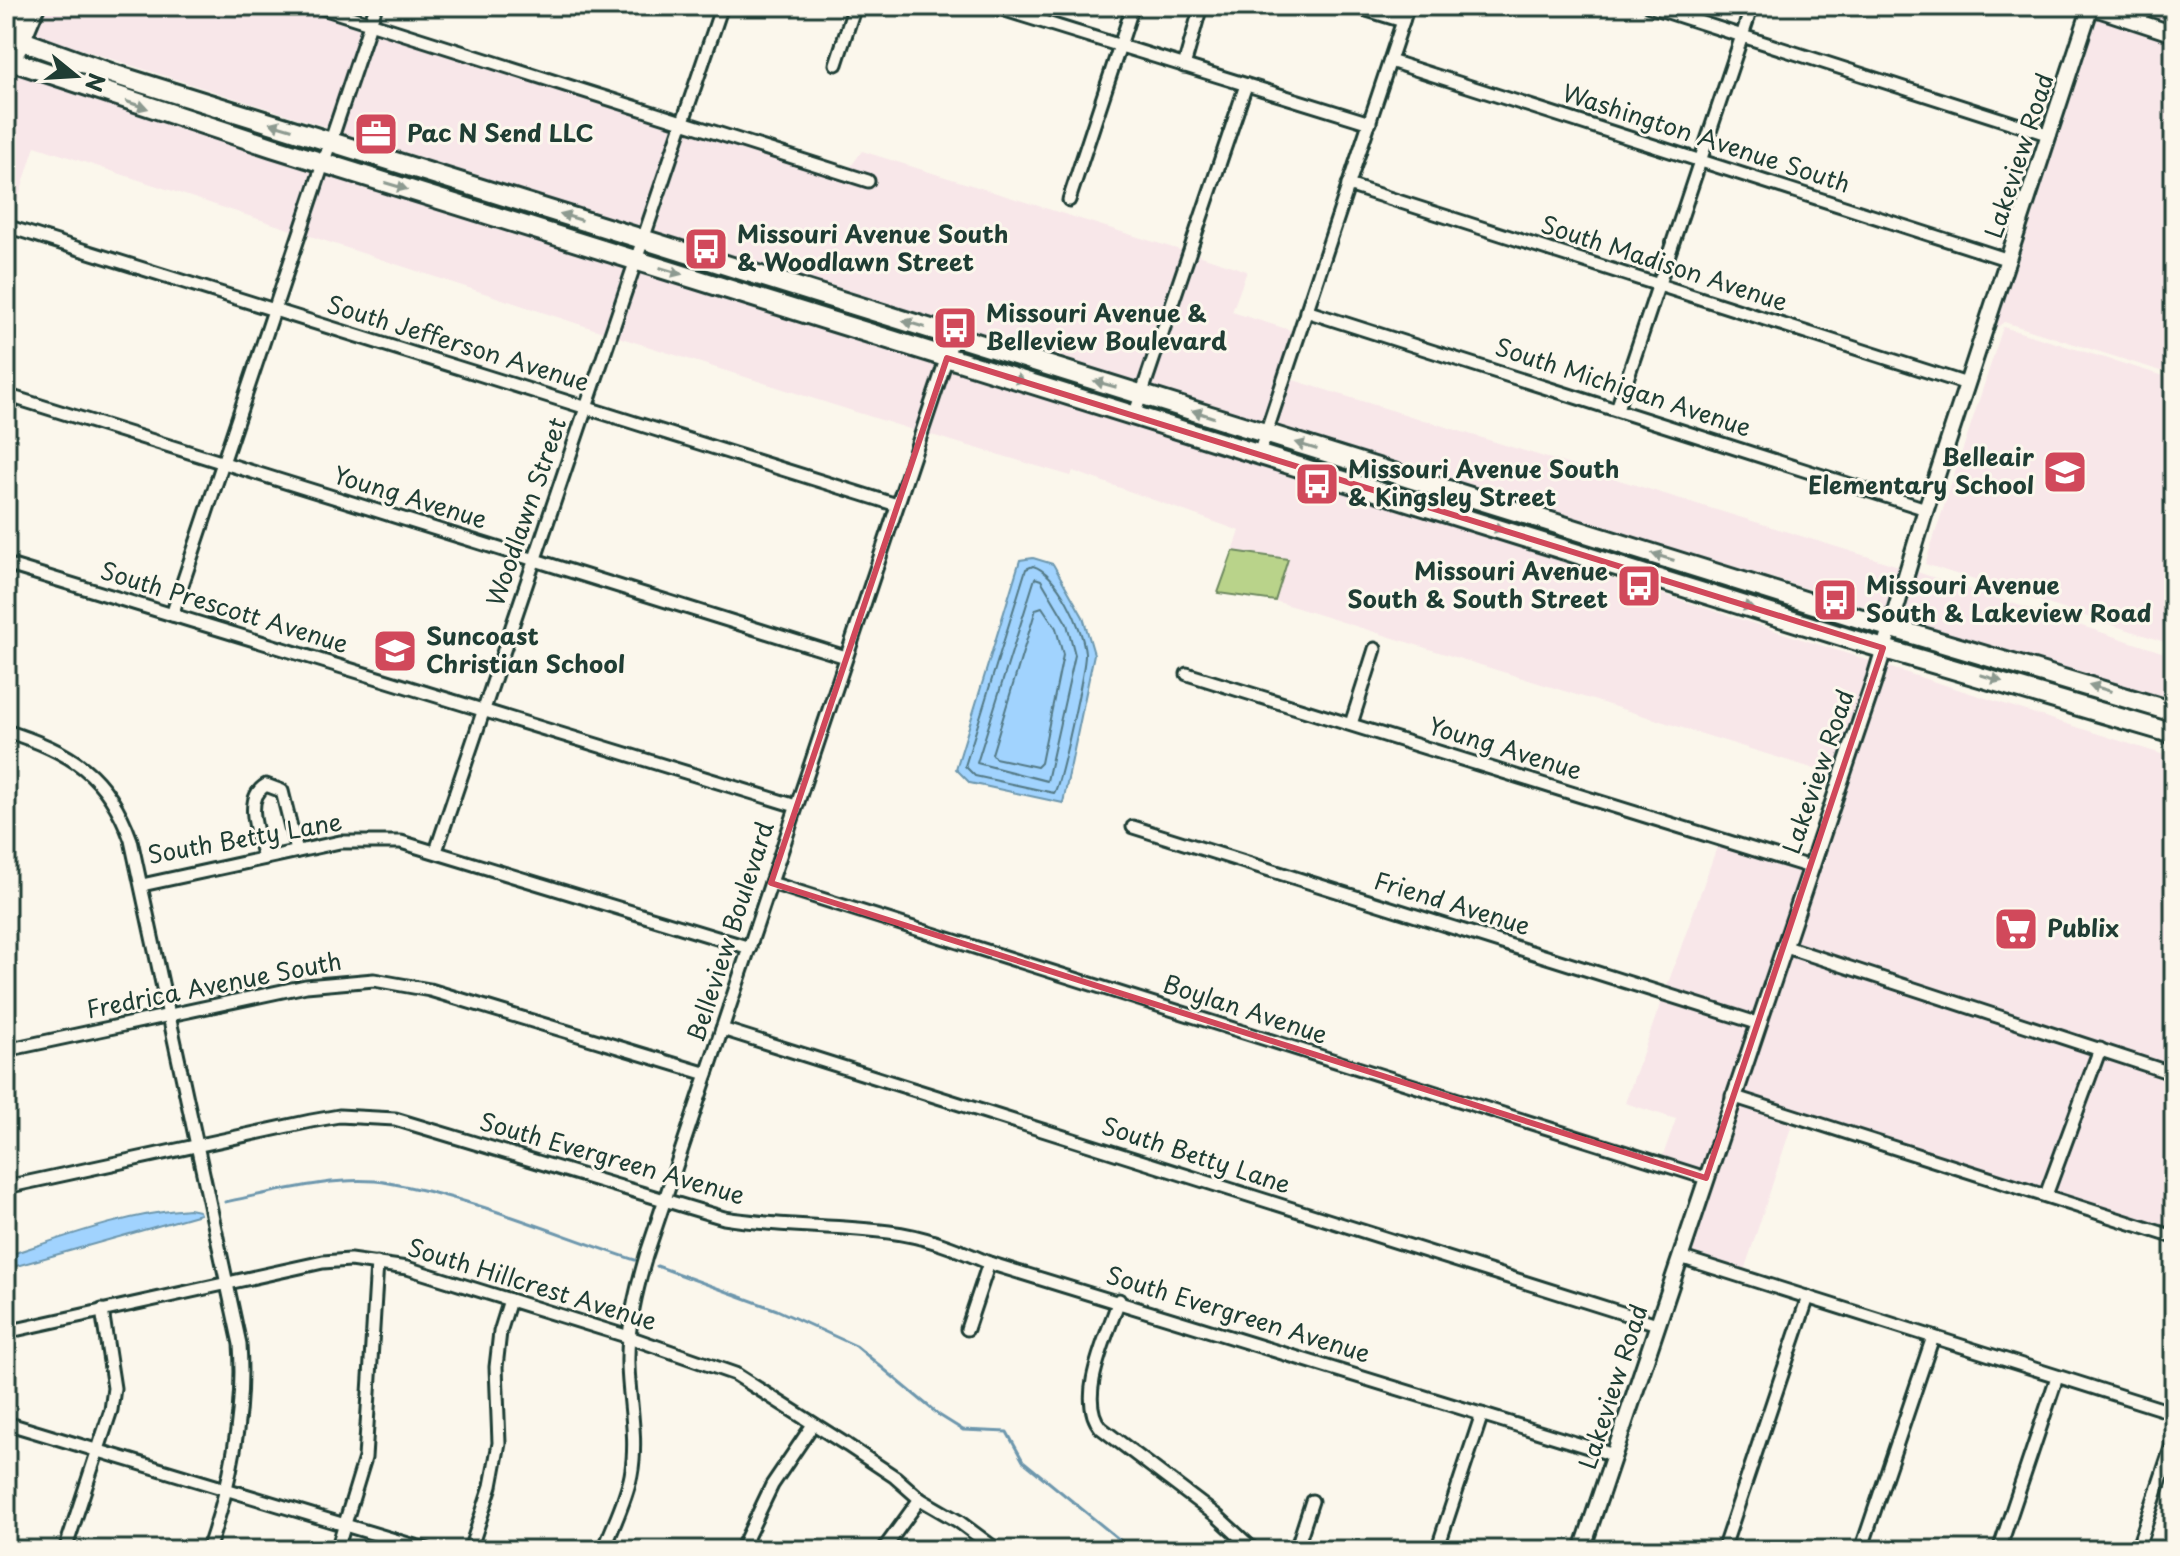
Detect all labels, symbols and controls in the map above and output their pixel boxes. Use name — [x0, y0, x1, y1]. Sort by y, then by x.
north arrow — [36, 36, 116, 116]
street label: Lakeview Road — [1974, 68, 2062, 243]
text: N — [78, 69, 115, 96]
street label: Washington Avenue South — [1558, 74, 1855, 201]
one-way arrow — [125, 99, 149, 112]
office icon: Pac N Send LLC — [352, 110, 400, 158]
place label: Pac N Send LLC — [407, 114, 594, 150]
one-way arrow — [269, 119, 293, 132]
one-way arrow — [384, 180, 408, 193]
street label: South Madison Avenue — [1537, 205, 1793, 319]
one-way arrow — [559, 210, 583, 223]
place label: Missouri Avenue South & Woodlawn Street — [737, 215, 1008, 279]
bus stop icon: Missouri Avenue South & Woodlawn Street — [682, 225, 730, 273]
one-way arrow — [659, 266, 683, 278]
street label: South Jefferson Avenue — [323, 285, 594, 399]
place label: Missouri Avenue & Belleview Boulevard — [986, 294, 1227, 358]
bus stop icon: Missouri Avenue & Belleview Boulevard — [931, 304, 979, 352]
one-way arrow — [901, 317, 925, 330]
street label: South Michigan Avenue — [1491, 328, 1756, 444]
one-way arrow — [1002, 372, 1026, 385]
one-way arrow — [1092, 377, 1116, 390]
one-way arrow — [1191, 407, 1215, 420]
street label: Woodlawn Street — [476, 412, 574, 611]
place label: Belleair Elementary School — [1808, 438, 2035, 502]
one-way arrow — [1293, 439, 1317, 452]
school or university icon: Belleair Elementary School — [2041, 448, 2089, 496]
place label: Missouri Avenue South & Kingsley Street — [1348, 450, 1619, 514]
street label: Young Avenue — [329, 456, 492, 536]
bus stop icon: Missouri Avenue South & Kingsley Street — [1293, 460, 1341, 508]
one-way arrow — [1482, 522, 1506, 534]
one-way arrow — [1651, 550, 1675, 563]
street label: South Prescott Avenue — [96, 551, 353, 661]
place label: Missouri Avenue South & South Street — [1348, 552, 1608, 616]
bus stop icon: Missouri Avenue South & South Street — [1615, 562, 1663, 610]
place label: Missouri Avenue South & Lakeview Road — [1866, 566, 2152, 630]
bus stop icon: Missouri Avenue South & Lakeview Road — [1811, 576, 1859, 624]
one-way arrow — [1730, 599, 1754, 612]
place label: Suncoast Christian School — [426, 617, 625, 681]
school or university icon: Suncoast Christian School — [371, 627, 419, 675]
one-way arrow — [1980, 672, 2004, 685]
one-way arrow — [2087, 682, 2111, 694]
street label: Lakeview Road — [1772, 684, 1862, 858]
street label: Young Avenue — [1424, 707, 1587, 787]
street label: South Betty Lane — [145, 802, 345, 872]
street label: Belleview Boulevard — [676, 816, 782, 1046]
street label: Friend Avenue — [1370, 861, 1535, 943]
supermarket icon: Publix — [1992, 905, 2040, 953]
place label: Publix — [2047, 909, 2120, 945]
street label: Fredrica Avenue South — [83, 942, 344, 1026]
street label: Boylan Avenue — [1159, 965, 1332, 1052]
street label: South Evergreen Avenue — [476, 1102, 749, 1212]
street label: South Betty Lane — [1097, 1107, 1296, 1202]
street label: South Hillcrest Avenue — [404, 1228, 662, 1338]
street label: South Evergreen Avenue — [1102, 1256, 1375, 1370]
street label: Lakeview Road — [1568, 1299, 1656, 1474]

